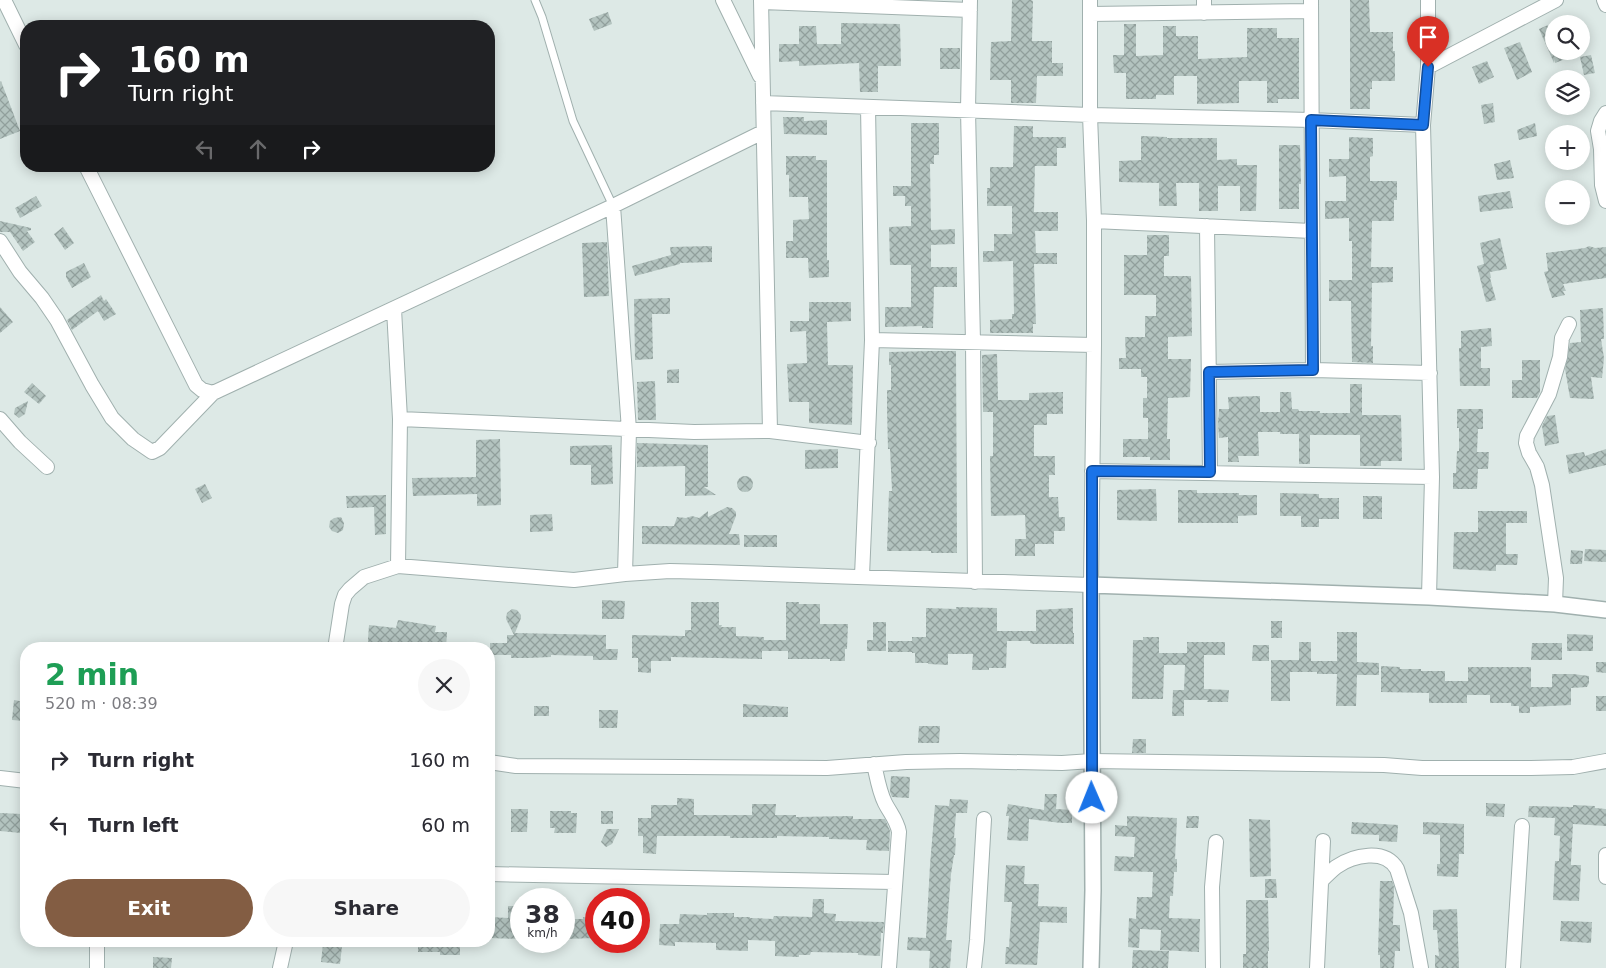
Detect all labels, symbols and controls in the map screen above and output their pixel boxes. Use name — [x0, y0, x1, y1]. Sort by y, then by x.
map controls — [1545, 15, 1590, 225]
button: search — [1545, 15, 1590, 60]
pin — [1407, 16, 1449, 67]
icon: arrive — [1414, 23, 1442, 51]
icon: right — [45, 40, 110, 105]
text: 160 m — [128, 40, 250, 80]
button: layers — [1545, 70, 1590, 115]
text: Turn right — [128, 81, 233, 106]
button: + — [1545, 125, 1590, 170]
icon: left — [191, 135, 219, 163]
icon: ahead — [244, 135, 272, 163]
icon: right — [297, 135, 325, 163]
button: − — [1545, 180, 1590, 225]
text: 2 min — [45, 657, 139, 692]
button: close — [418, 659, 470, 711]
text: 520 m · 08:39 — [45, 694, 158, 713]
icon: right — [45, 746, 73, 774]
text: Turn right — [88, 749, 194, 771]
text: 160 m — [409, 749, 470, 771]
position arrow — [1065, 771, 1117, 823]
icon: left — [45, 811, 73, 839]
text: Turn left — [88, 814, 179, 836]
text: 60 m — [421, 814, 470, 836]
button: Exit — [45, 879, 253, 937]
button: Share — [263, 879, 470, 937]
speed limit sign: 40 — [585, 888, 650, 953]
text: 38 — [525, 900, 560, 929]
text: km/h — [527, 926, 558, 940]

